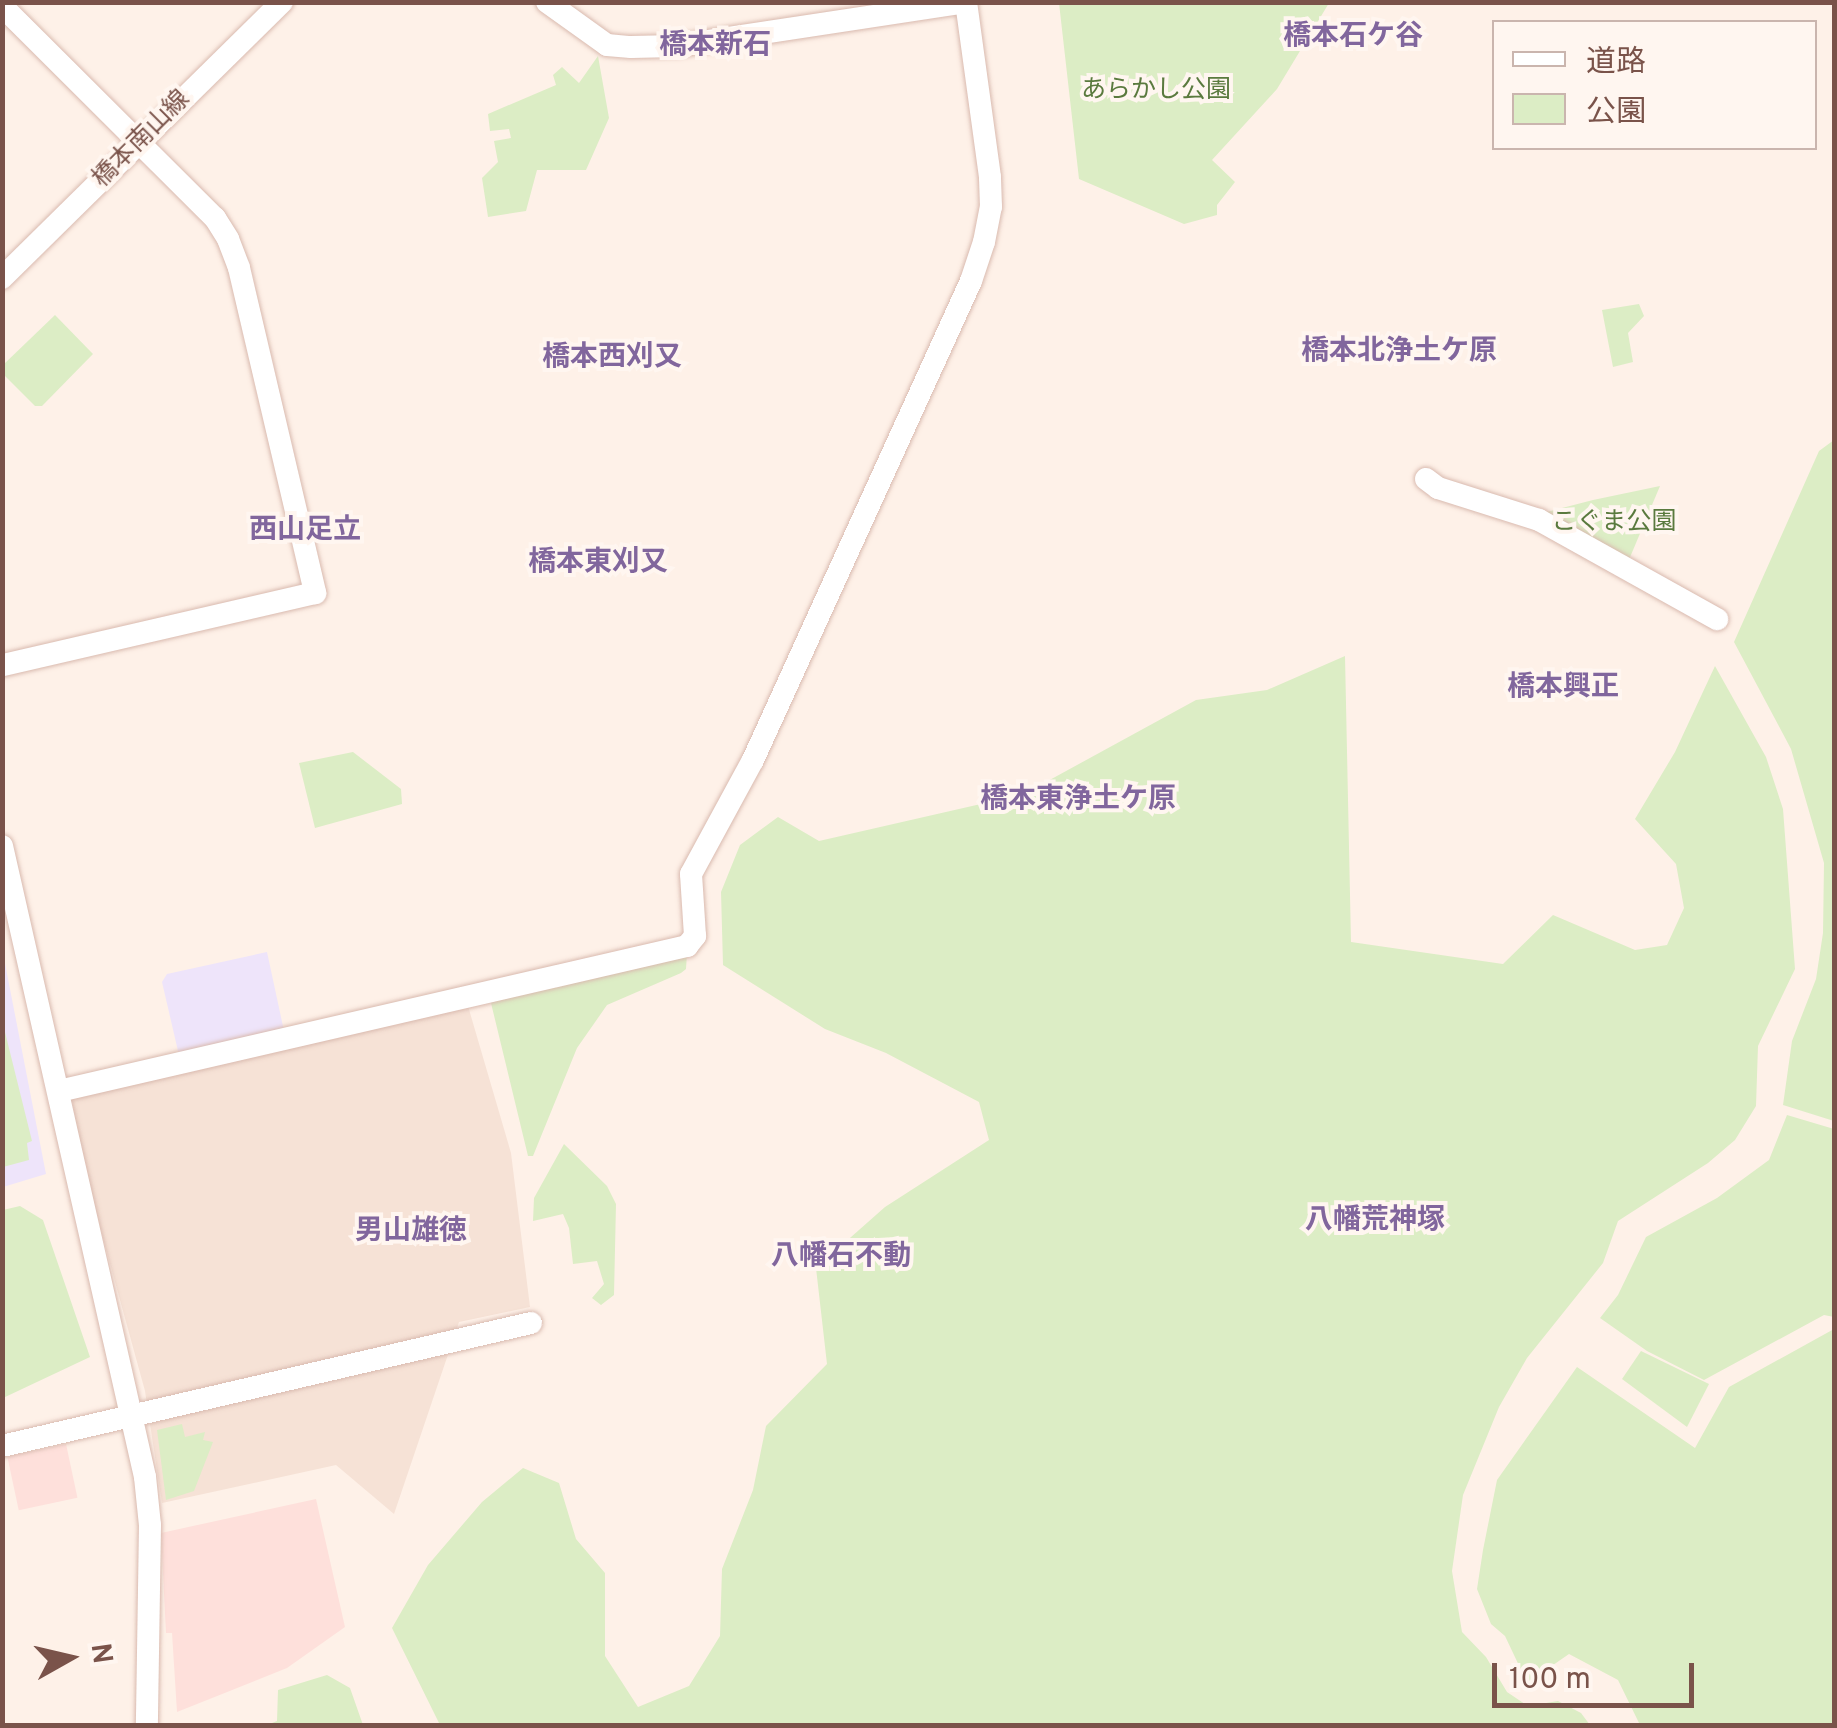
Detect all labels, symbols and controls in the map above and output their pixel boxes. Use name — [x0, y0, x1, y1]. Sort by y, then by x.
district label: 橋本石ケ谷 — [1283, 20, 1423, 54]
legend — [1492, 20, 1817, 150]
district label: 橋本新石 — [659, 29, 771, 63]
text: 道路 — [1586, 45, 1646, 82]
park label: あらかし公園 — [1081, 76, 1231, 106]
street label: 橋本南山線 — [87, 85, 197, 195]
text: 公園 — [1586, 95, 1646, 132]
district label: 橋本北浄土ケ原 — [1301, 335, 1497, 369]
district label: 橋本西刈又 — [542, 341, 682, 375]
park label: こぐま公園 — [1552, 508, 1676, 538]
district label: 西山足立 — [249, 514, 361, 548]
district label: 橋本東刈又 — [528, 546, 668, 580]
district label: 橋本興正 — [1507, 671, 1619, 705]
district label: 橋本東浄土ケ原 — [980, 783, 1176, 817]
district label: 八幡荒神塚 — [1305, 1204, 1445, 1238]
district label: 男山雄徳 — [355, 1215, 467, 1249]
district label: 八幡石不動 — [771, 1240, 911, 1274]
north arrow — [20, 1608, 120, 1708]
text: N — [80, 1641, 119, 1666]
scale bar — [1497, 1643, 1700, 1705]
text: 100 m — [1509, 1662, 1591, 1699]

